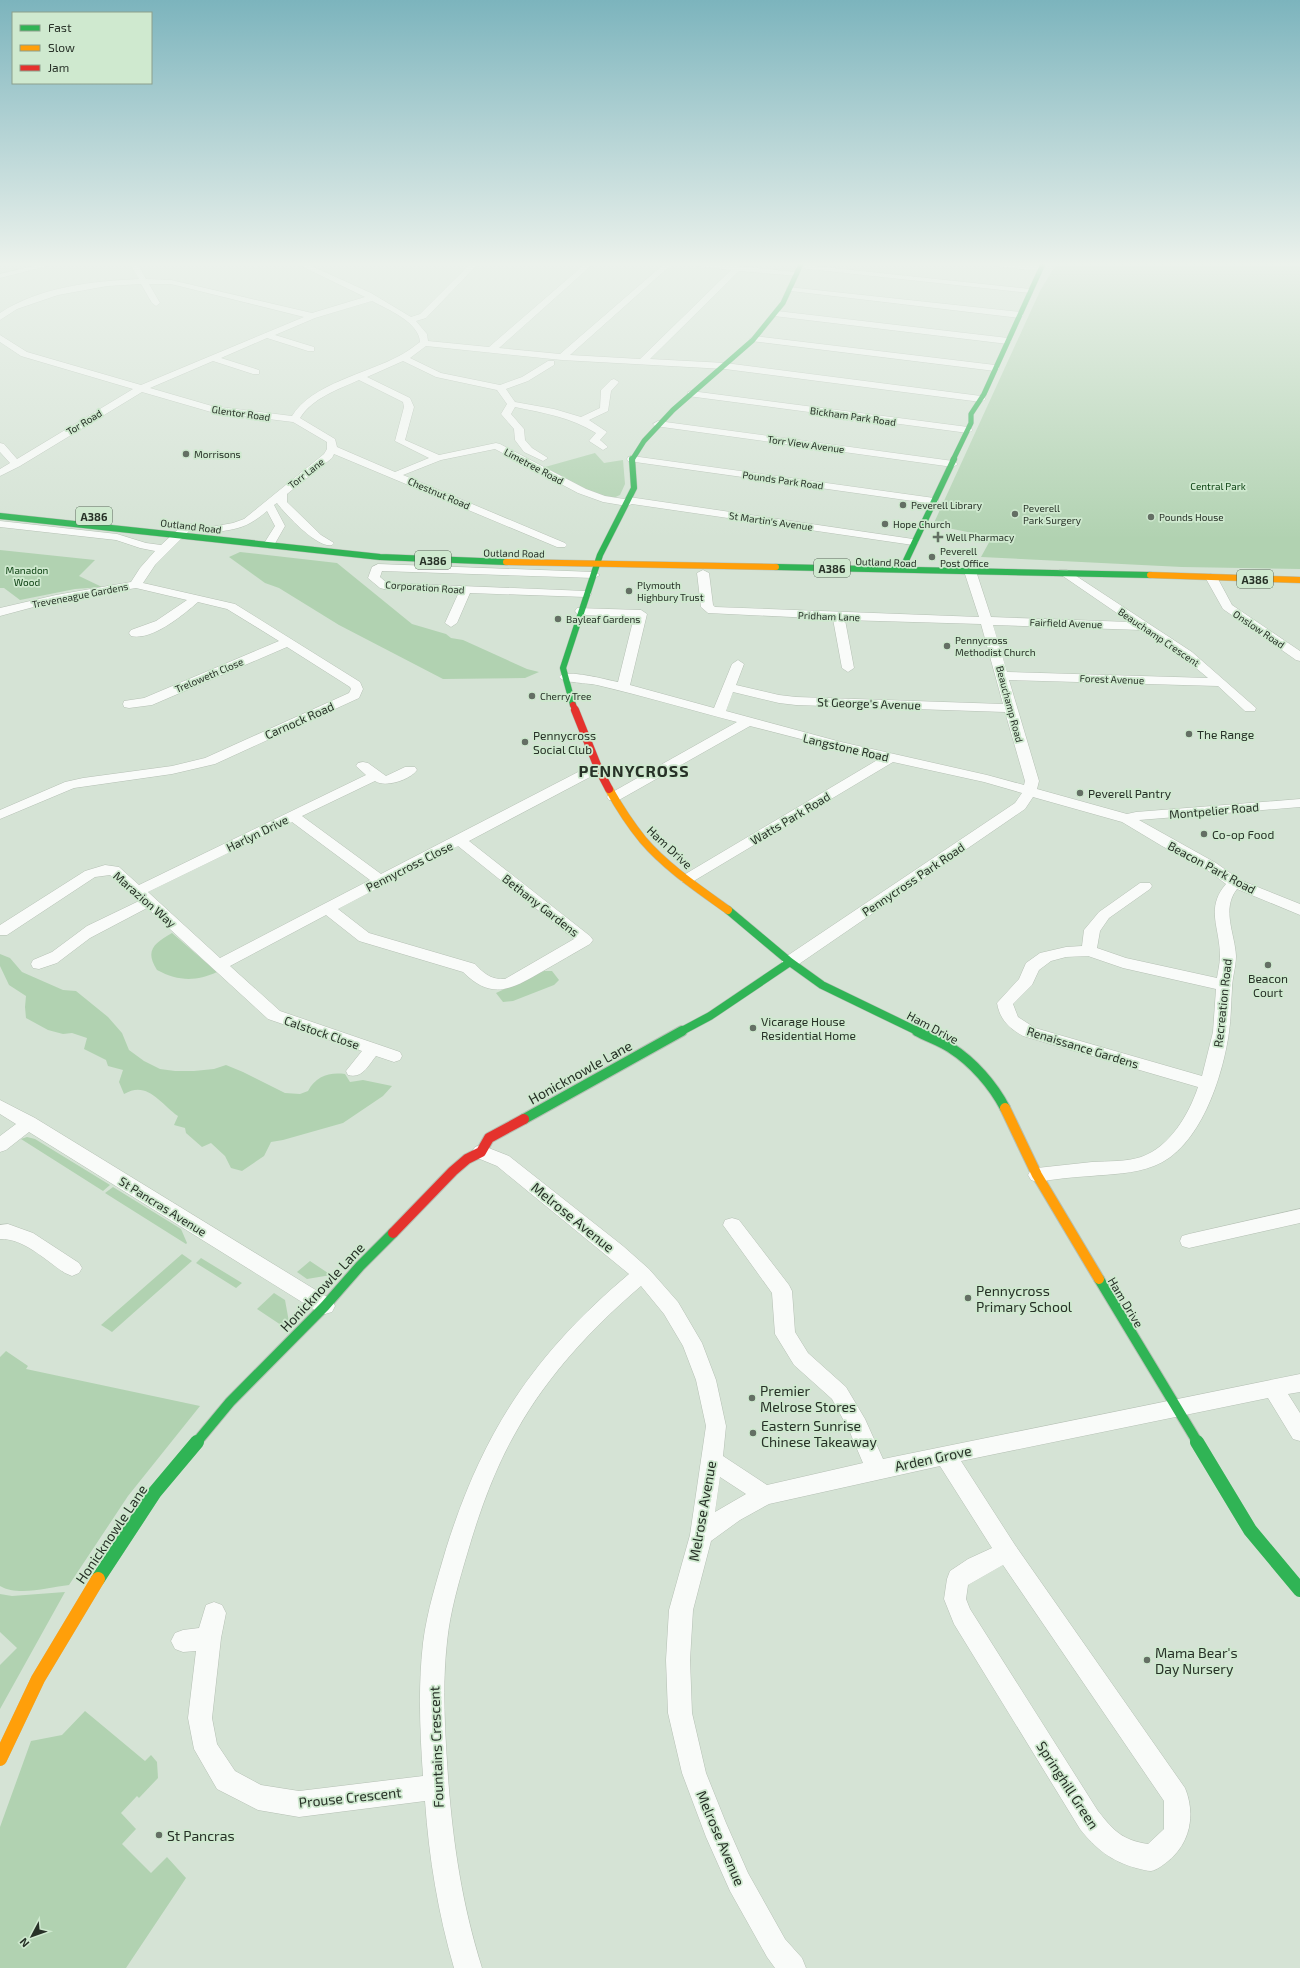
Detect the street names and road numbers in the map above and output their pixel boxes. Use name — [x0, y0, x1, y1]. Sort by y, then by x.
street label: Glentor Road — [211, 403, 271, 423]
street label: Bickham Park Road — [809, 404, 897, 428]
street label: Tor Road — [64, 407, 104, 437]
street label: Torr View Avenue — [767, 433, 845, 455]
street label: Limetree Road — [502, 445, 566, 487]
street label: Torr Lane — [286, 455, 326, 491]
street label: Pounds Park Road — [742, 468, 824, 492]
street label: Chestnut Road — [406, 475, 472, 511]
road number: A386 — [76, 507, 112, 525]
street label: St Martin's Avenue — [728, 509, 814, 533]
street label: Outland Road — [160, 516, 222, 536]
street label: Outland Road — [483, 546, 545, 560]
road number: A386 — [415, 551, 451, 569]
street label: Outland Road — [855, 555, 917, 569]
road number: A386 — [814, 559, 850, 577]
road number: A386 — [1237, 570, 1273, 588]
street label: Corporation Road — [385, 578, 465, 596]
street label: Treveneague Gardens — [31, 580, 129, 610]
street label: Beauchamp Crescent — [1116, 605, 1202, 669]
street label: Onslow Road — [1231, 607, 1287, 651]
street label: Pridham Lane — [798, 609, 860, 623]
street label: Fairfield Avenue — [1029, 616, 1103, 630]
street label: Treloweth Close — [173, 655, 245, 695]
street label: Beauchamp Road — [994, 664, 1026, 744]
street label: Forest Avenue — [1080, 672, 1144, 686]
street label: St George's Avenue — [817, 694, 921, 712]
street label: Carnock Road — [262, 699, 336, 741]
street label: Langstone Road — [802, 730, 890, 764]
street label: Watts Park Road — [748, 789, 832, 847]
street label: Montpelier Road — [1168, 799, 1260, 821]
street label: Harlyn Drive — [224, 812, 290, 854]
street label: Ham Drive — [645, 823, 695, 871]
street label: Pennycross Close — [363, 838, 455, 894]
street label: Beacon Park Road — [1166, 838, 1258, 896]
street label: Pennycross Park Road — [859, 839, 967, 919]
street label: Marazion Way — [111, 868, 180, 930]
street label: Bethany Gardens — [500, 871, 582, 939]
street label: Recreation Road — [1210, 958, 1234, 1048]
street label: Ham Drive — [905, 1008, 961, 1046]
street label: Calstock Close — [282, 1013, 362, 1051]
street label: Renaissance Gardens — [1025, 1023, 1141, 1071]
street label: Honicknowle Lane — [525, 1036, 635, 1108]
street label: St Pancras Avenue — [117, 1173, 209, 1239]
street label: Melrose Avenue — [528, 1178, 618, 1256]
street label: Honicknowle Lane — [276, 1239, 368, 1335]
street label: Ham Drive — [1106, 1274, 1146, 1330]
street label: Arden Grove — [893, 1442, 973, 1474]
street label: Melrose Avenue — [685, 1459, 719, 1563]
street label: Honicknowle Lane — [72, 1481, 150, 1587]
street label: Fountains Crescent — [425, 1686, 447, 1808]
street label: Springhill Green — [1033, 1738, 1103, 1832]
street label: Prouse Crescent — [298, 1783, 402, 1811]
street label: Melrose Avenue — [693, 1788, 749, 1888]

